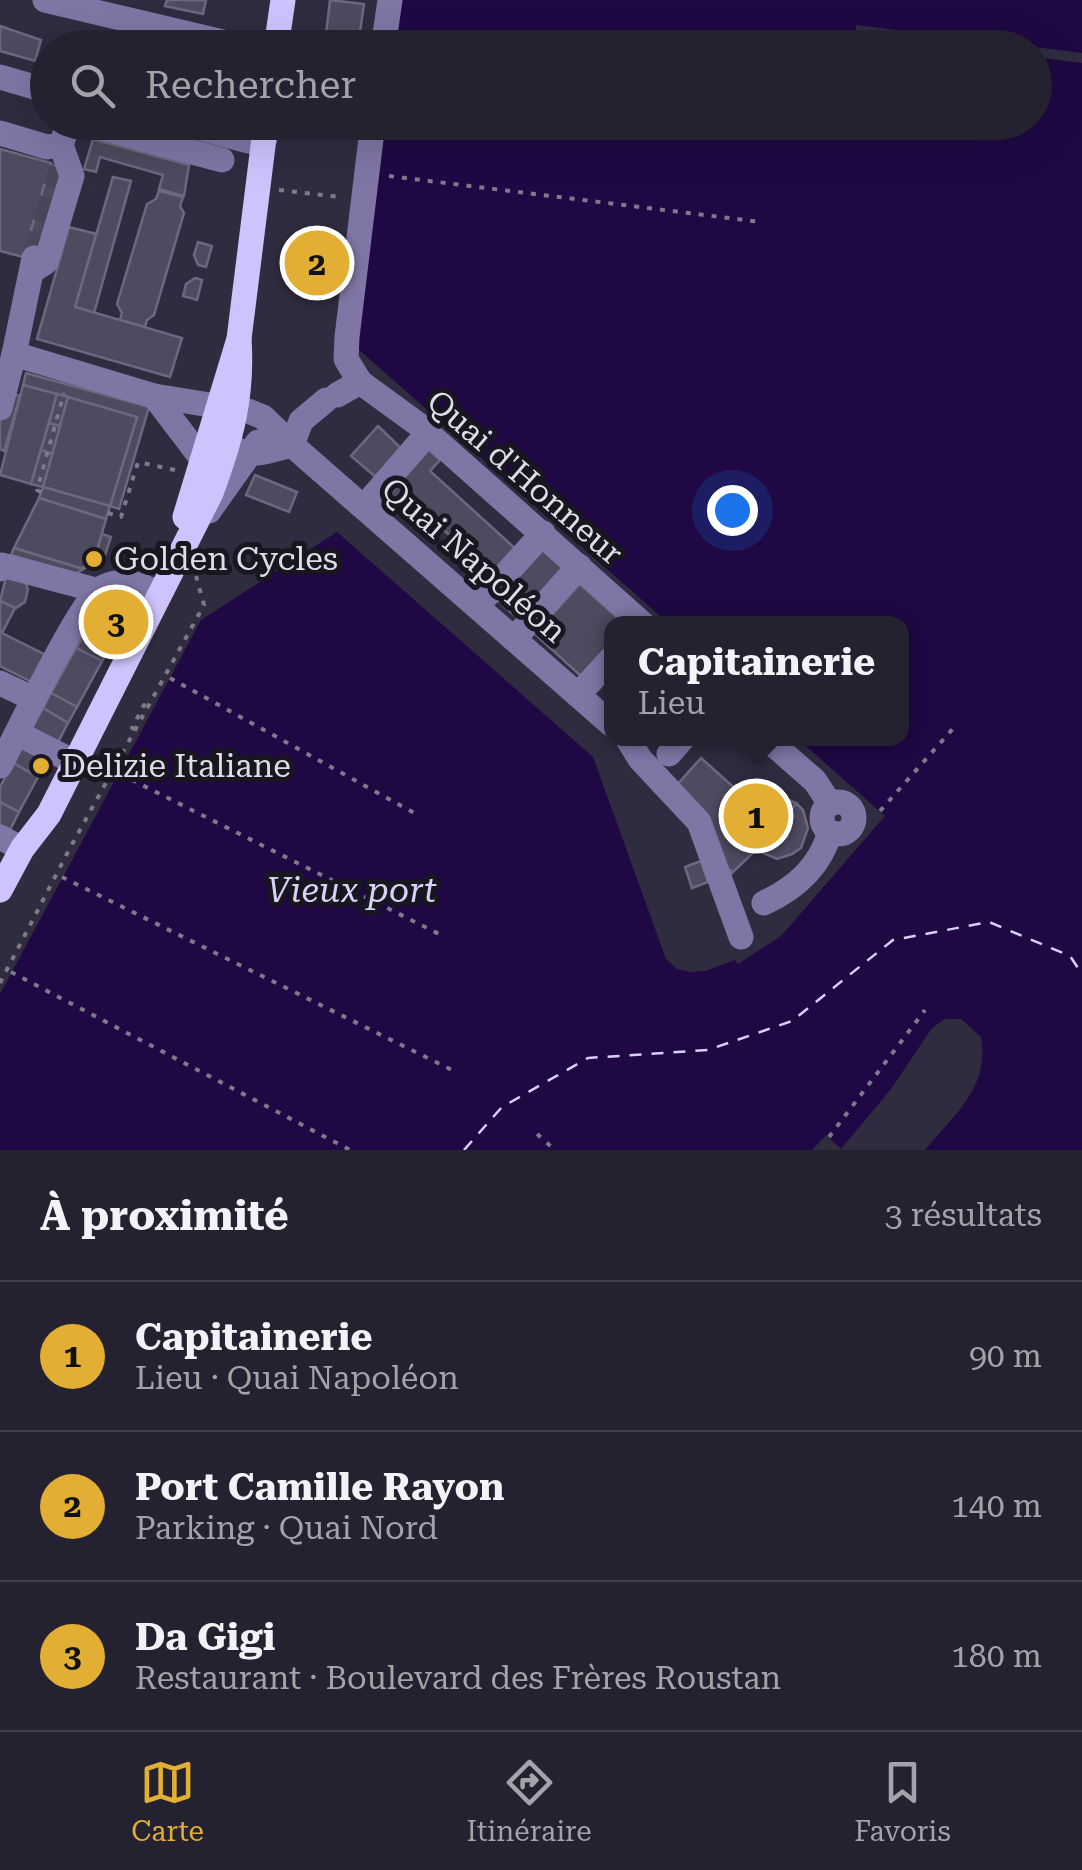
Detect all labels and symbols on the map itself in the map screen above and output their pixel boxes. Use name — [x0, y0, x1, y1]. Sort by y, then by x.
pin: 2 — [284, 226, 350, 300]
street label: Quai d'Honneur — [419, 382, 631, 572]
street label: Quai Napoléon — [374, 470, 574, 650]
your location — [707, 485, 758, 536]
place label: Golden Cycles — [114, 540, 338, 578]
marker: Golden Cycles — [83, 548, 105, 570]
pin: 3 — [84, 584, 148, 660]
place label: Delizie Italiane — [61, 747, 291, 785]
marker: Delizie Italiane — [30, 755, 52, 777]
pin: 1 — [724, 778, 788, 854]
water label: Vieux port — [267, 870, 437, 911]

